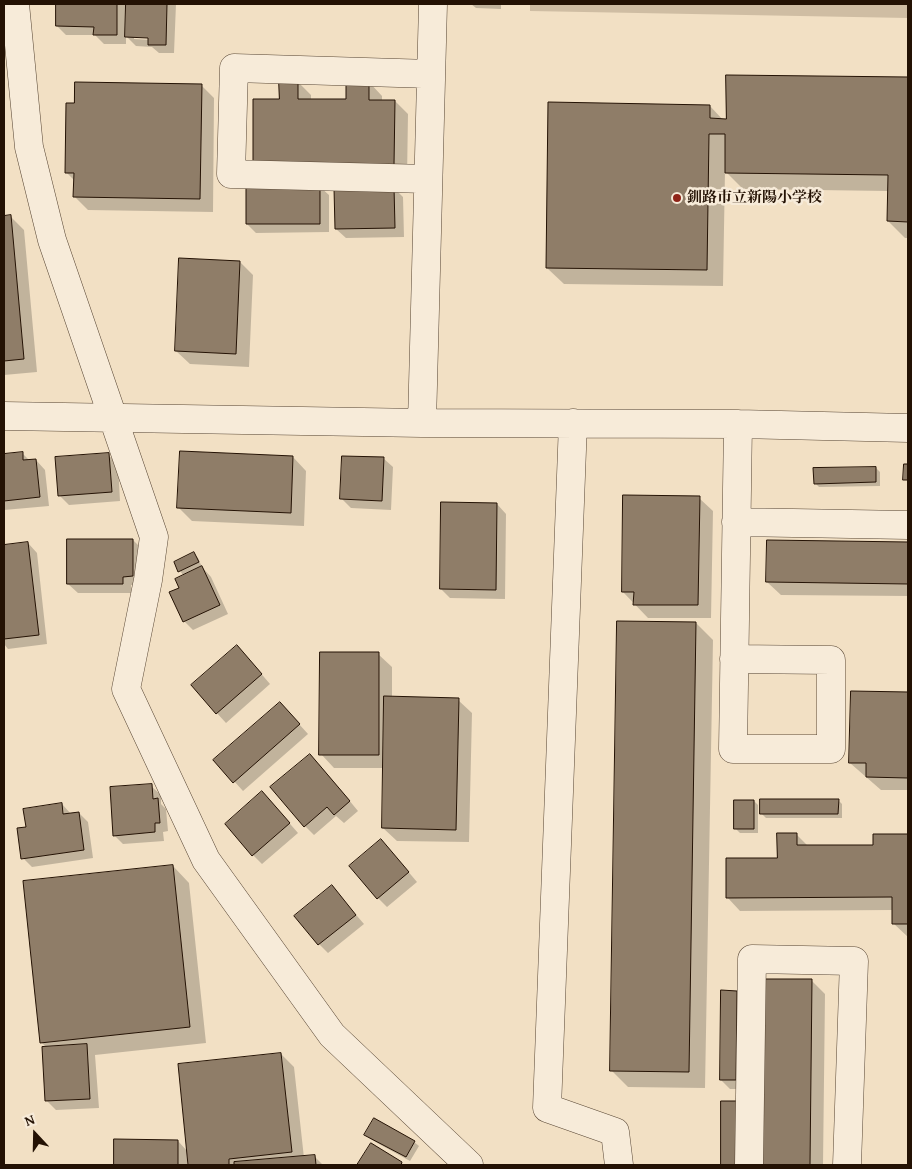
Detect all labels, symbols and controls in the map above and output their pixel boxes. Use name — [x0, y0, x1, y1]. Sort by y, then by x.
place label: 釧路市立新陽小学校 — [687, 189, 822, 207]
marker: 釧路市立新陽小学校 — [671, 192, 683, 204]
north arrow — [10, 1109, 60, 1159]
text: N — [22, 1109, 38, 1131]

